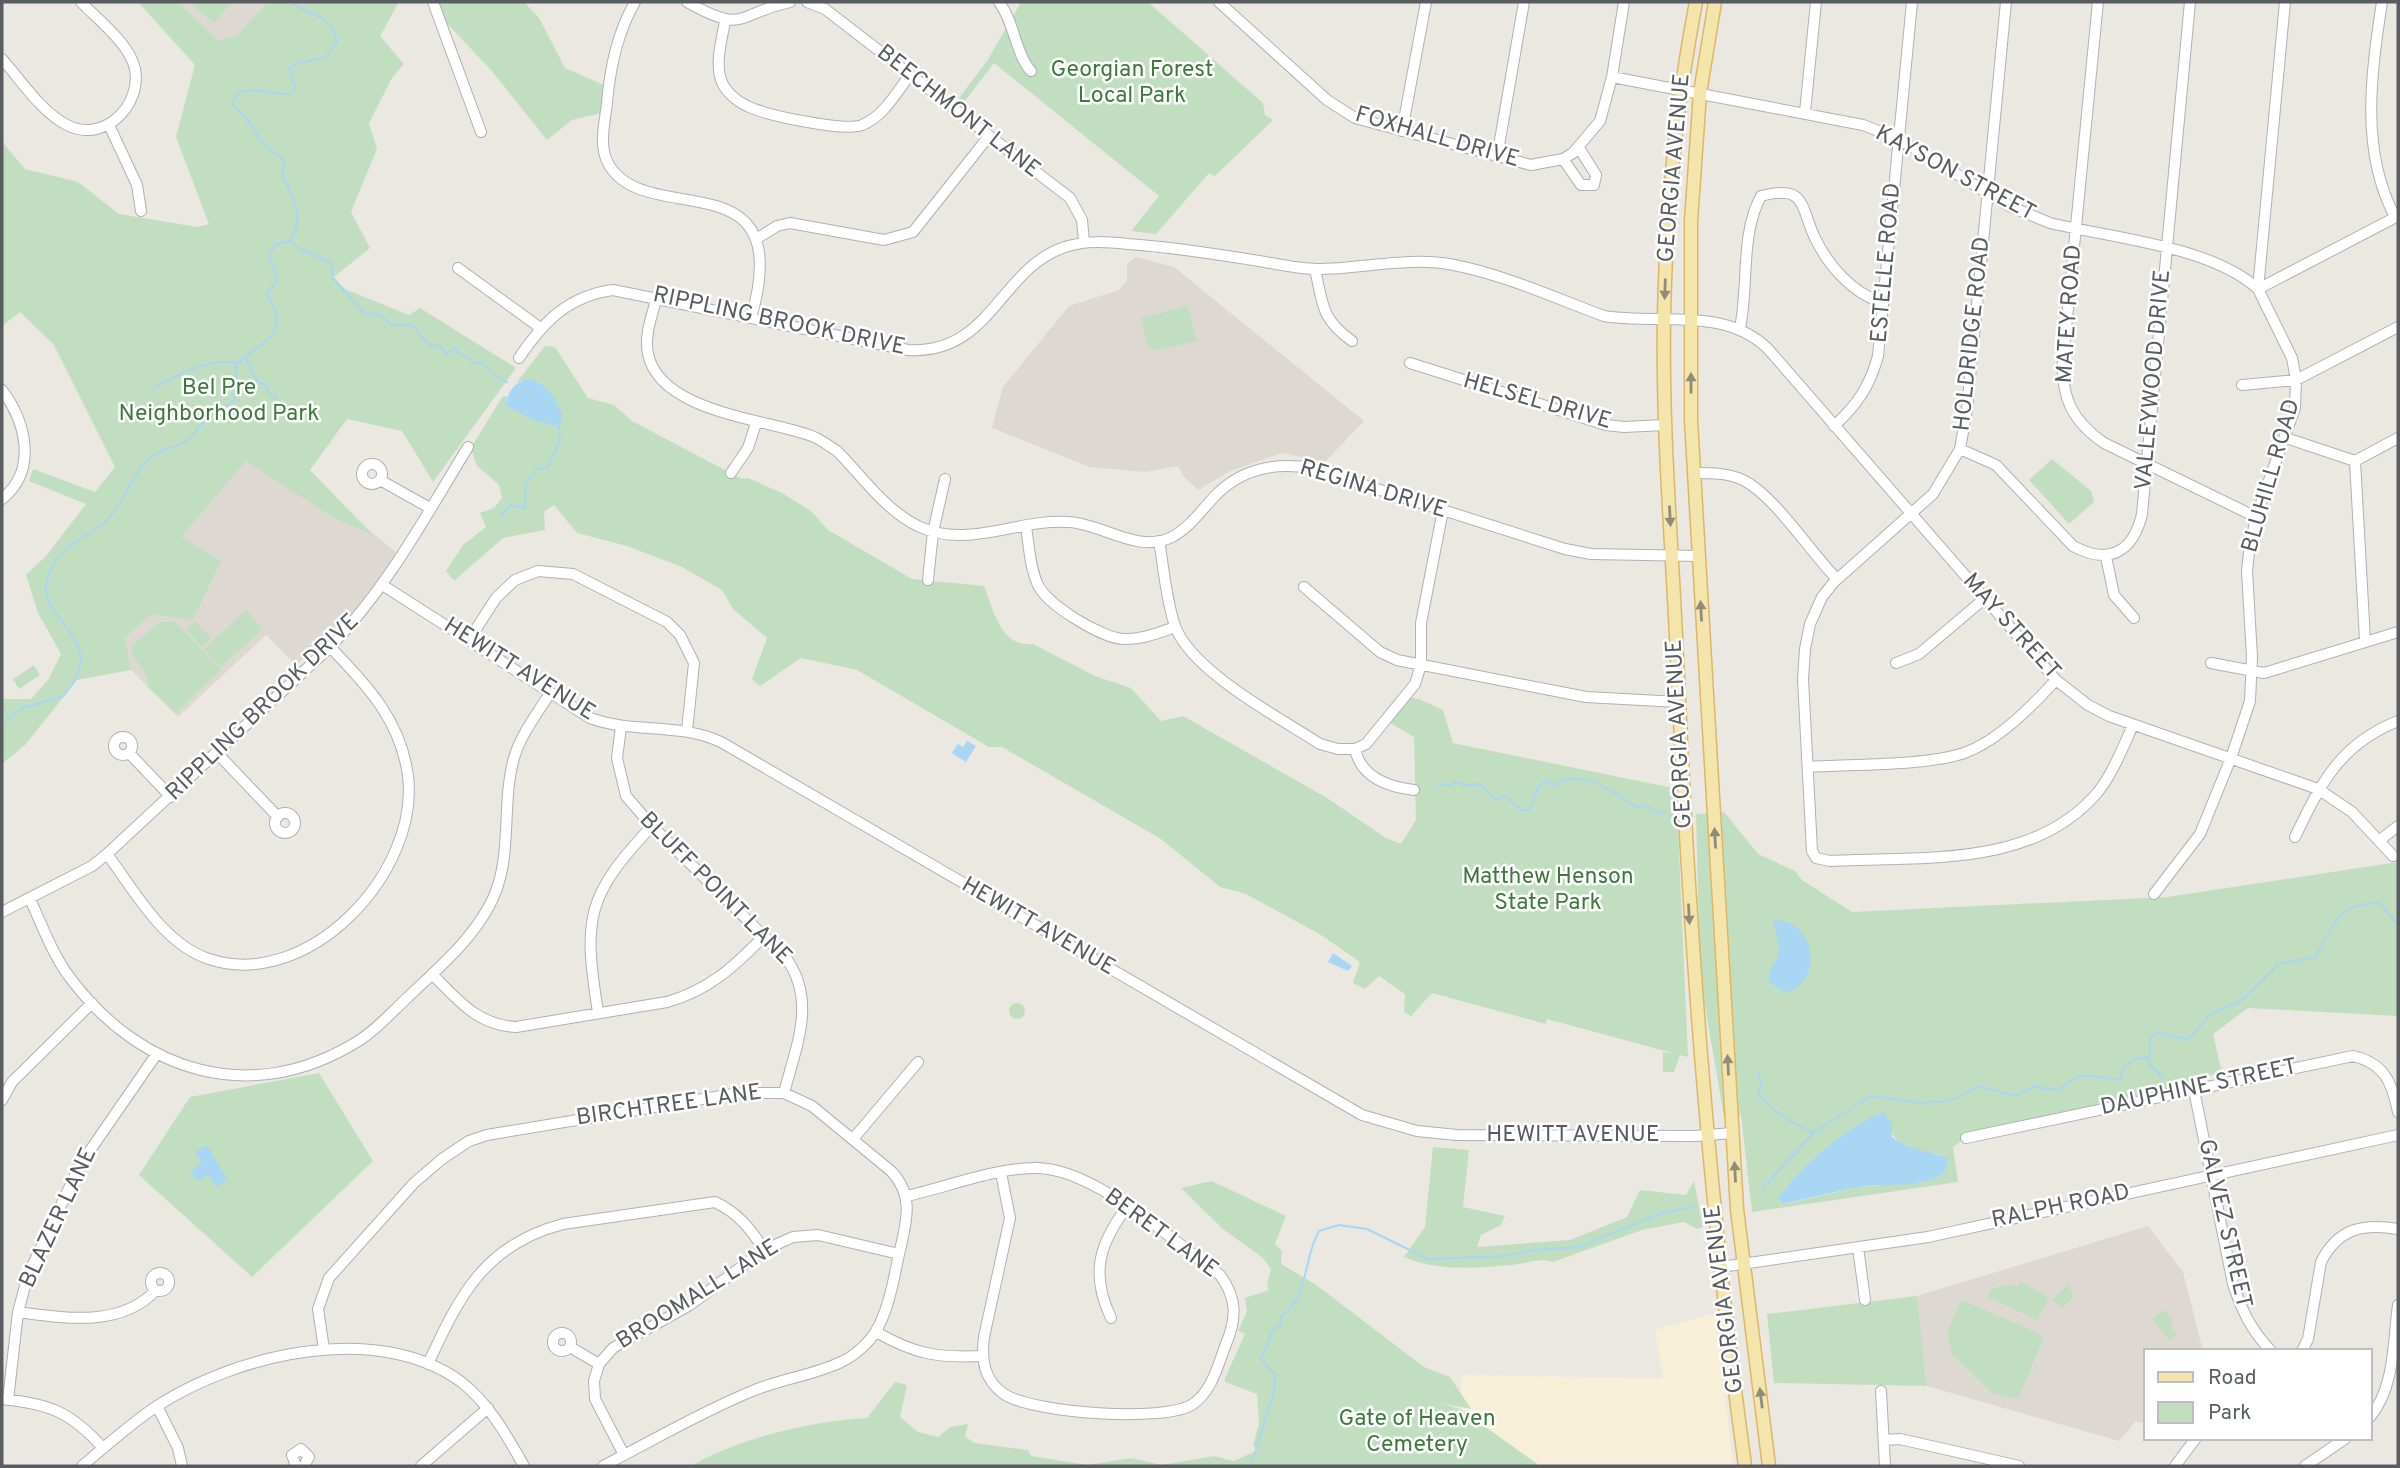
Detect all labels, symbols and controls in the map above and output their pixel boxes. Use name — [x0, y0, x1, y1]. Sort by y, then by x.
street label: BEECHMONT LANE — [870, 39, 1046, 185]
park label: Georgian Forest Local Park — [1051, 56, 1213, 111]
street label: GEORGIA AVENUE — [1652, 72, 1698, 264]
street label: FOXHALL DRIVE — [1351, 101, 1523, 175]
street label: KAYSON STREET — [1870, 119, 2040, 229]
street label: ESTELLE ROAD — [1866, 182, 1908, 344]
street label: HOLDRIDGE ROAD — [1948, 235, 1998, 433]
street label: MATEY ROAD — [2051, 244, 2089, 384]
street label: VALLEYWOOD DRIVE — [2130, 268, 2178, 492]
one-way arrow — [1659, 278, 1671, 300]
street label: RIPPLING BROOK DRIVE — [650, 281, 908, 363]
street label: HELSEL DRIVE — [1459, 367, 1615, 437]
one-way arrow — [1685, 372, 1697, 394]
park label: Bel Pre Neighborhood Park — [119, 374, 319, 429]
street label: BLUHILL ROAD — [2236, 396, 2308, 556]
street label: REGINA DRIVE — [1296, 454, 1450, 526]
one-way arrow — [1665, 505, 1676, 527]
street label: MAY STREET — [1956, 568, 2066, 686]
one-way arrow — [1696, 599, 1707, 621]
street label: RIPPLING BROOK DRIVE — [160, 608, 366, 808]
street label: HEWITT AVENUE — [438, 612, 600, 728]
street label: GEORGIA AVENUE — [1661, 639, 1699, 829]
street label: BLUFF POINT LANE — [632, 806, 798, 972]
one-way arrow — [1709, 826, 1720, 848]
park label: Matthew Henson State Park — [1462, 863, 1634, 918]
street label: HEWITT AVENUE — [956, 871, 1120, 983]
one-way arrow — [1684, 904, 1695, 926]
street label: DAUPHINE STREET — [2098, 1053, 2300, 1123]
one-way arrow — [1722, 1054, 1733, 1076]
street label: BIRCHTREE LANE — [574, 1079, 764, 1133]
street label: HEWITT AVENUE — [1486, 1121, 1660, 1150]
street label: GALVEZ STREET — [2190, 1137, 2258, 1311]
street label: BLAZER LANE — [14, 1143, 104, 1293]
one-way arrow — [1729, 1161, 1740, 1183]
street label: RALPH ROAD — [1989, 1178, 2133, 1236]
street label: BERET LANE — [1098, 1183, 1224, 1285]
street label: GEORGIA AVENUE — [1699, 1203, 1751, 1395]
street label: BROOMALL LANE — [611, 1233, 785, 1357]
legend — [2144, 1349, 2372, 1440]
text: Road — [2208, 1365, 2257, 1392]
one-way arrow — [1755, 1387, 1766, 1409]
text: Park — [2208, 1400, 2251, 1427]
park label: Gate of Heaven Cemetery — [1338, 1405, 1496, 1460]

